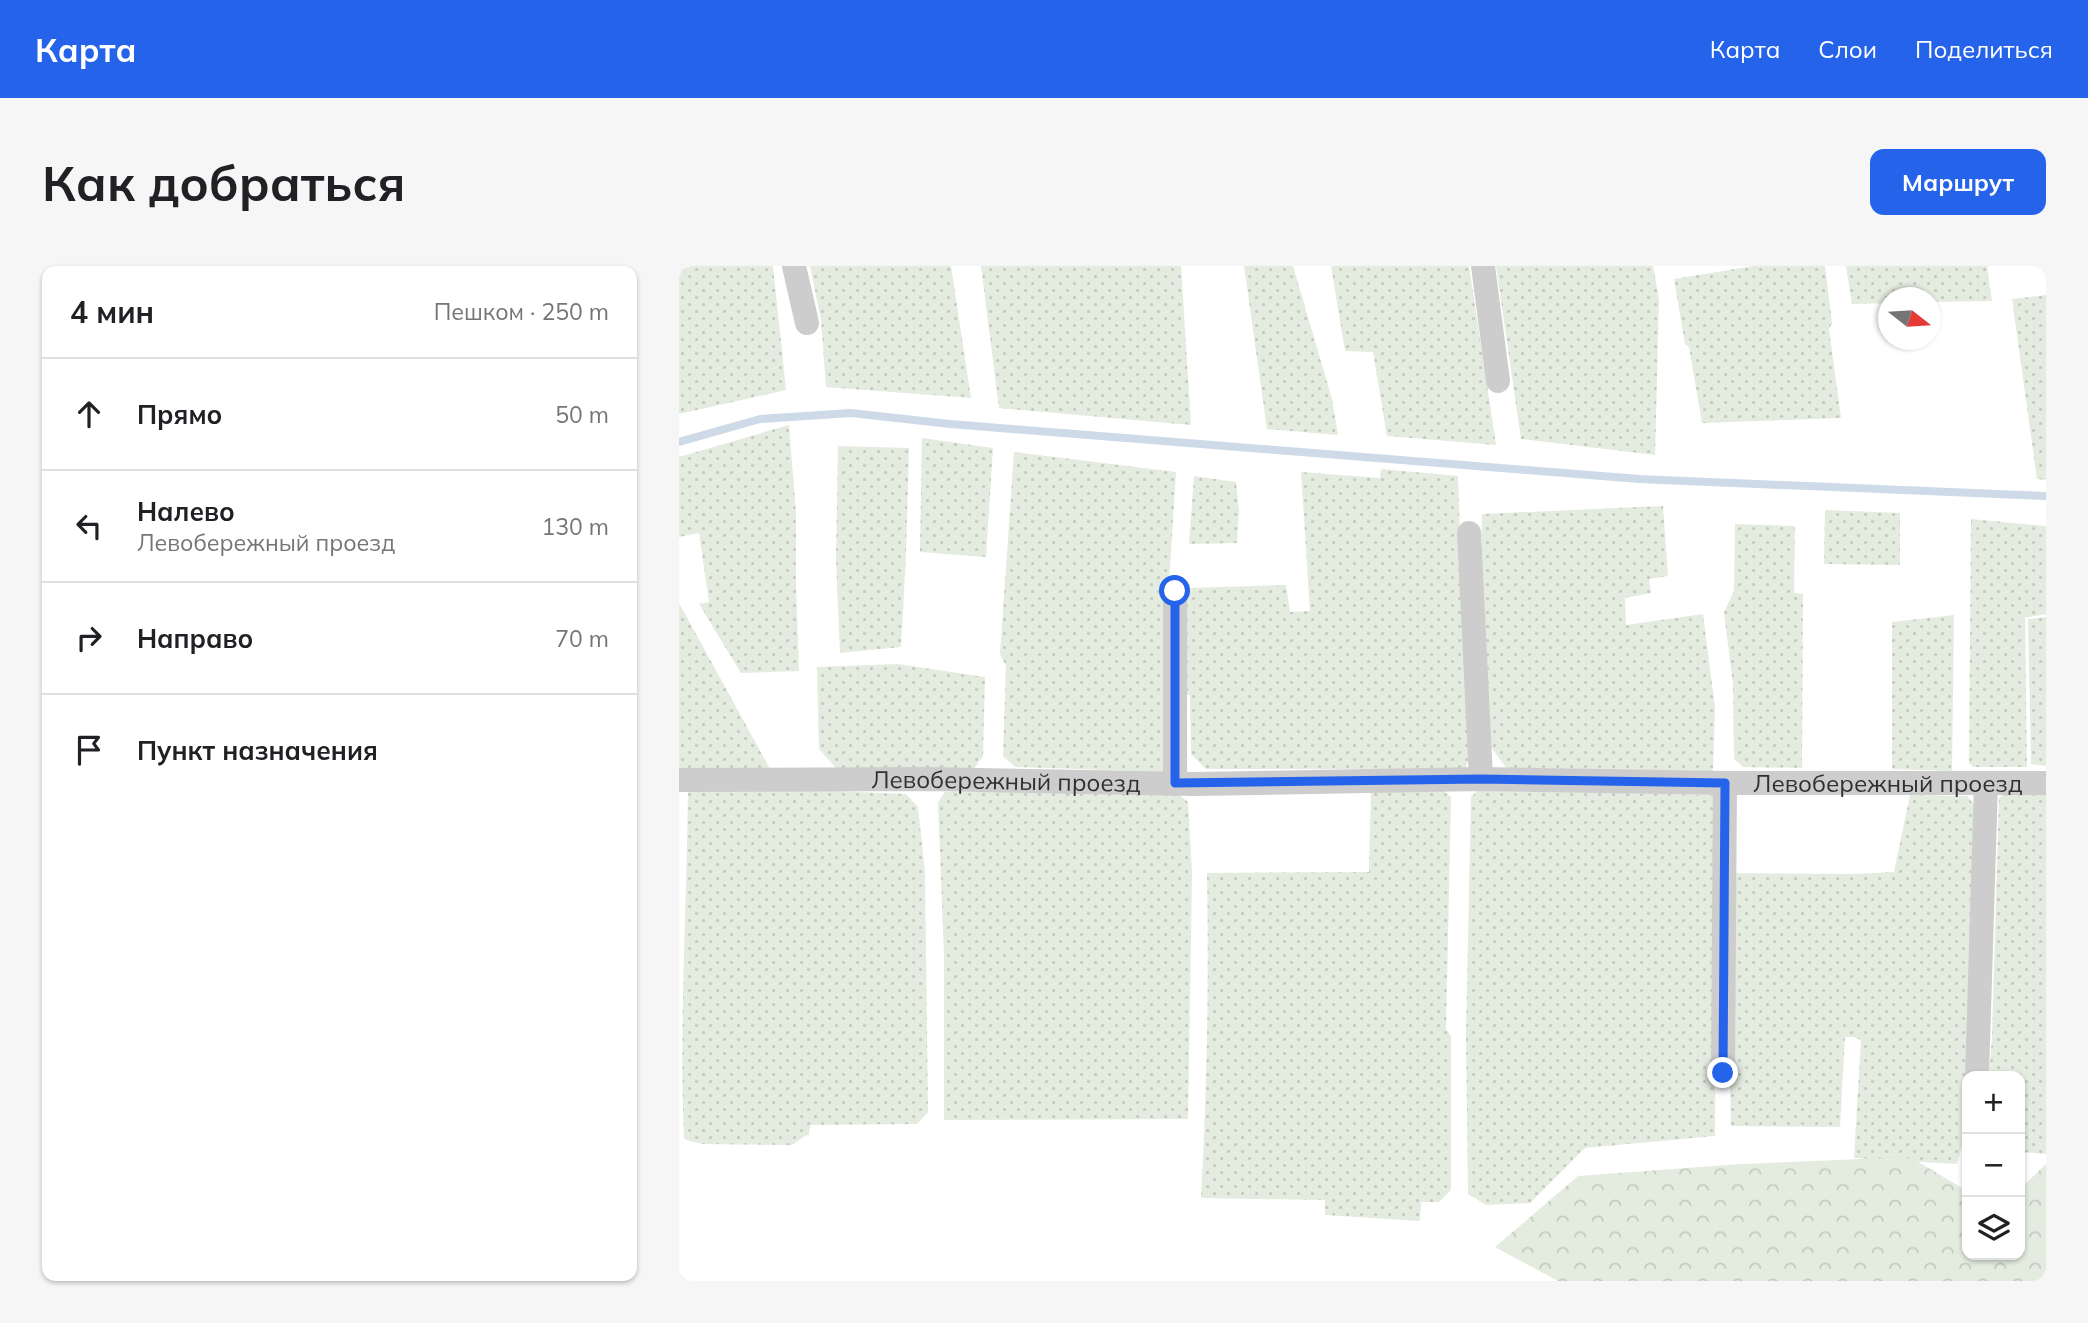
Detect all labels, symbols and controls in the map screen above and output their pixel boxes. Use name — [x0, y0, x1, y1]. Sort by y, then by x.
text: Карта — [35, 29, 137, 70]
text: Карта — [1710, 34, 1780, 64]
text: Слои — [1818, 34, 1877, 64]
text: Поделиться — [1915, 34, 2053, 64]
button: Маршрут — [1870, 149, 2046, 215]
text: Как добраться — [42, 152, 405, 213]
north arrow — [1878, 287, 1941, 350]
text: 4 мин — [70, 293, 154, 331]
text: Пешком · 250 m — [434, 297, 609, 326]
icon: ahead — [70, 395, 108, 433]
text: Прямо — [137, 398, 222, 431]
text: 50 m — [555, 400, 609, 429]
text: Налево — [137, 495, 235, 528]
icon: left — [70, 507, 108, 545]
text: 130 m — [541, 512, 609, 541]
text: Левобережный проезд — [137, 528, 395, 557]
route start — [1159, 575, 1190, 606]
icon: right — [70, 619, 108, 657]
text: Направо — [137, 622, 253, 655]
text: 70 m — [555, 624, 609, 653]
icon: arrive — [70, 731, 108, 769]
text: Пункт назначения — [137, 734, 378, 767]
street label: Левобережный проезд — [871, 764, 1141, 798]
street label: Левобережный проезд — [1753, 768, 2023, 798]
route end — [1707, 1057, 1738, 1088]
map controls — [1962, 1071, 2025, 1260]
button: + — [1962, 1071, 2025, 1134]
button: − — [1962, 1134, 2025, 1197]
button: layers — [1962, 1197, 2025, 1260]

